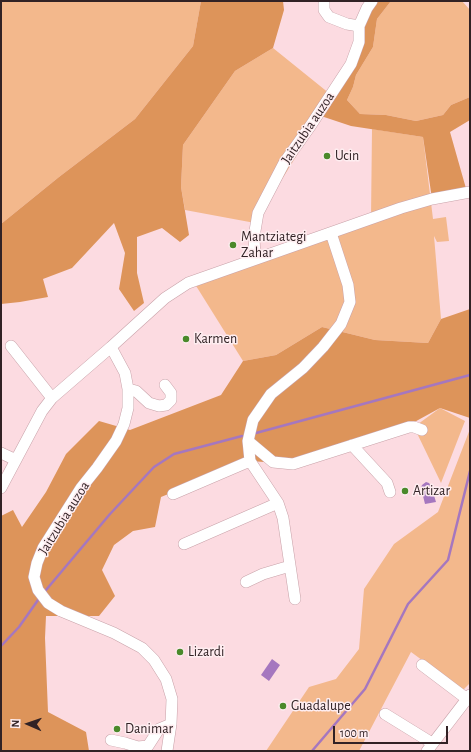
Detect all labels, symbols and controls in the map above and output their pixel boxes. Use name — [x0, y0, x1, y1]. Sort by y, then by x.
street label: Jaitzubia auzoa — [278, 89, 338, 167]
place label: Ucin — [335, 148, 359, 164]
marker: Ucin — [322, 151, 332, 161]
place label: Mantziategi Zahar — [241, 229, 306, 262]
marker: Mantziategi Zahar — [228, 240, 238, 250]
place label: Karmen — [194, 331, 237, 347]
marker: Karmen — [181, 334, 191, 344]
street label: Jaitzubia auzoa — [35, 478, 93, 558]
place label: Artizar — [413, 483, 450, 499]
marker: Artizar — [400, 486, 410, 496]
place label: Lizardi — [188, 644, 224, 660]
marker: Lizardi — [175, 647, 185, 657]
place label: Guadalupe — [291, 698, 351, 714]
marker: Guadalupe — [278, 701, 288, 711]
north arrow — [8, 704, 48, 744]
scale bar — [335, 718, 450, 744]
text: N — [10, 720, 21, 728]
place label: Danimar — [125, 721, 173, 737]
marker: Danimar — [112, 724, 122, 734]
text: 100 m — [340, 727, 368, 739]

